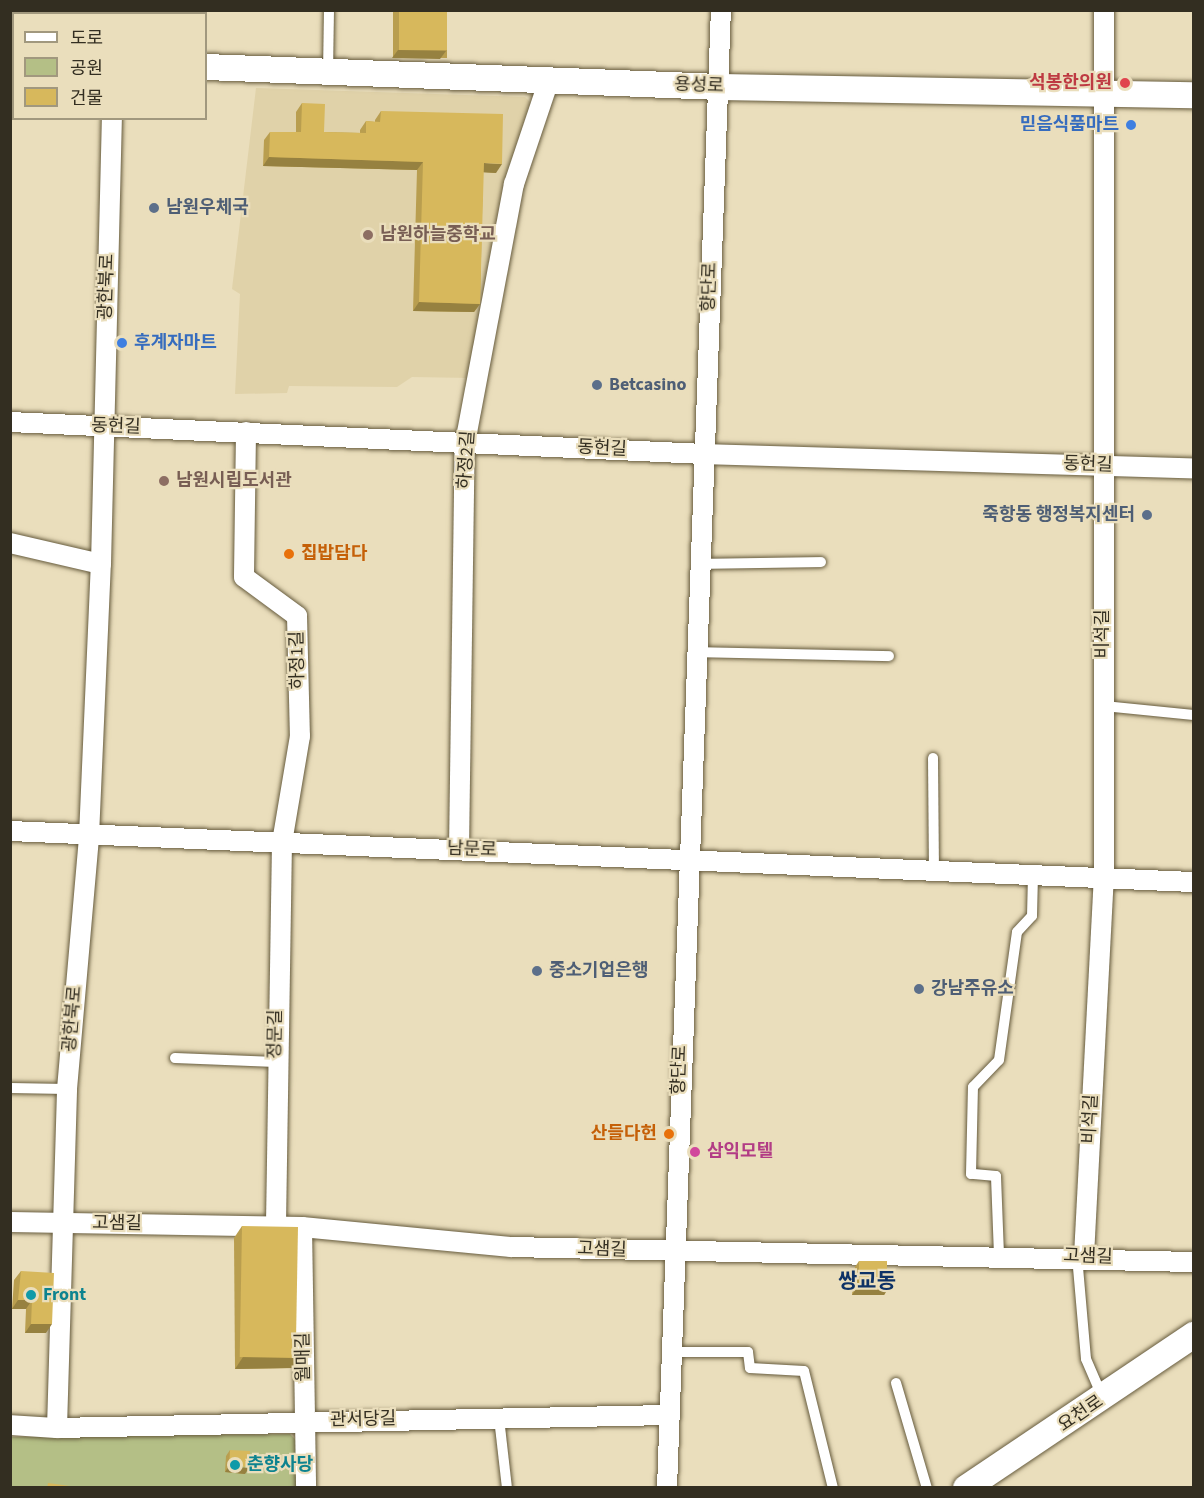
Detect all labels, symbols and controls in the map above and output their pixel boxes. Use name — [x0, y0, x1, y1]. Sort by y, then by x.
legend — [12, 12, 207, 120]
text: 도로 — [70, 26, 103, 51]
text: 공원 — [70, 56, 103, 81]
place label: 석봉한의원 — [1029, 72, 1112, 94]
street label: 용성로 — [674, 74, 724, 98]
marker: 석봉한의원 — [1116, 74, 1134, 92]
text: 건물 — [70, 86, 103, 111]
place label: 믿음식품마트 — [1020, 114, 1119, 136]
marker: 믿음식품마트 — [1124, 118, 1138, 132]
place label: 남원우체국 — [166, 197, 249, 219]
marker: 남원우체국 — [147, 201, 161, 215]
place label: 남원하늘중학교 — [380, 224, 496, 246]
marker: 남원하늘중학교 — [361, 228, 375, 242]
street label: 광한북로 — [95, 254, 119, 320]
street label: 향단로 — [698, 262, 722, 312]
place label: 후계자마트 — [134, 332, 217, 354]
marker: 후계자마트 — [115, 336, 129, 350]
place label: Betcasino — [609, 374, 687, 396]
marker: Betcasino — [590, 378, 604, 392]
street label: 동헌길 — [91, 415, 141, 439]
street label: 하정2길 — [454, 430, 480, 490]
street label: 동헌길 — [577, 437, 627, 461]
street label: 동헌길 — [1063, 453, 1113, 477]
place label: 남원시립도서관 — [176, 470, 292, 492]
marker: 남원시립도서관 — [157, 474, 171, 488]
place label: 죽항동 행정복지센터 — [982, 504, 1135, 526]
marker: 죽항동 행정복지센터 — [1140, 508, 1154, 522]
place label: 집밥담다 — [301, 543, 367, 565]
marker: 집밥담다 — [282, 547, 296, 561]
street label: 비석길 — [1092, 609, 1114, 659]
street label: 하정1길 — [287, 631, 309, 689]
street label: 남문로 — [447, 838, 497, 862]
place label: 중소기업은행 — [549, 960, 648, 982]
marker: 중소기업은행 — [530, 964, 544, 978]
place label: 강남주유소 — [931, 978, 1014, 1000]
marker: 강남주유소 — [912, 982, 926, 996]
street label: 광한북로 — [59, 985, 87, 1053]
street label: 정문길 — [265, 1009, 287, 1059]
street label: 향단로 — [668, 1045, 692, 1095]
street label: 비석길 — [1079, 1094, 1103, 1144]
place label: 산들다헌 — [591, 1123, 657, 1145]
marker: 산들다헌 — [662, 1127, 676, 1141]
place label: 삼익모텔 — [707, 1141, 773, 1163]
marker: 삼익모텔 — [688, 1145, 702, 1159]
street label: 고샘길 — [92, 1213, 142, 1235]
street label: 고샘길 — [577, 1238, 627, 1262]
street label: 고샘길 — [1063, 1245, 1113, 1269]
district label: 쌍교동 — [838, 1268, 896, 1294]
place label: Front — [43, 1284, 86, 1306]
marker: Front — [24, 1288, 38, 1302]
street label: 월매길 — [293, 1332, 315, 1382]
street label: 요천로 — [1054, 1391, 1108, 1437]
street label: 관서당길 — [330, 1409, 396, 1431]
place label: 춘향사당 — [247, 1454, 313, 1476]
marker: 춘향사당 — [228, 1458, 242, 1472]

